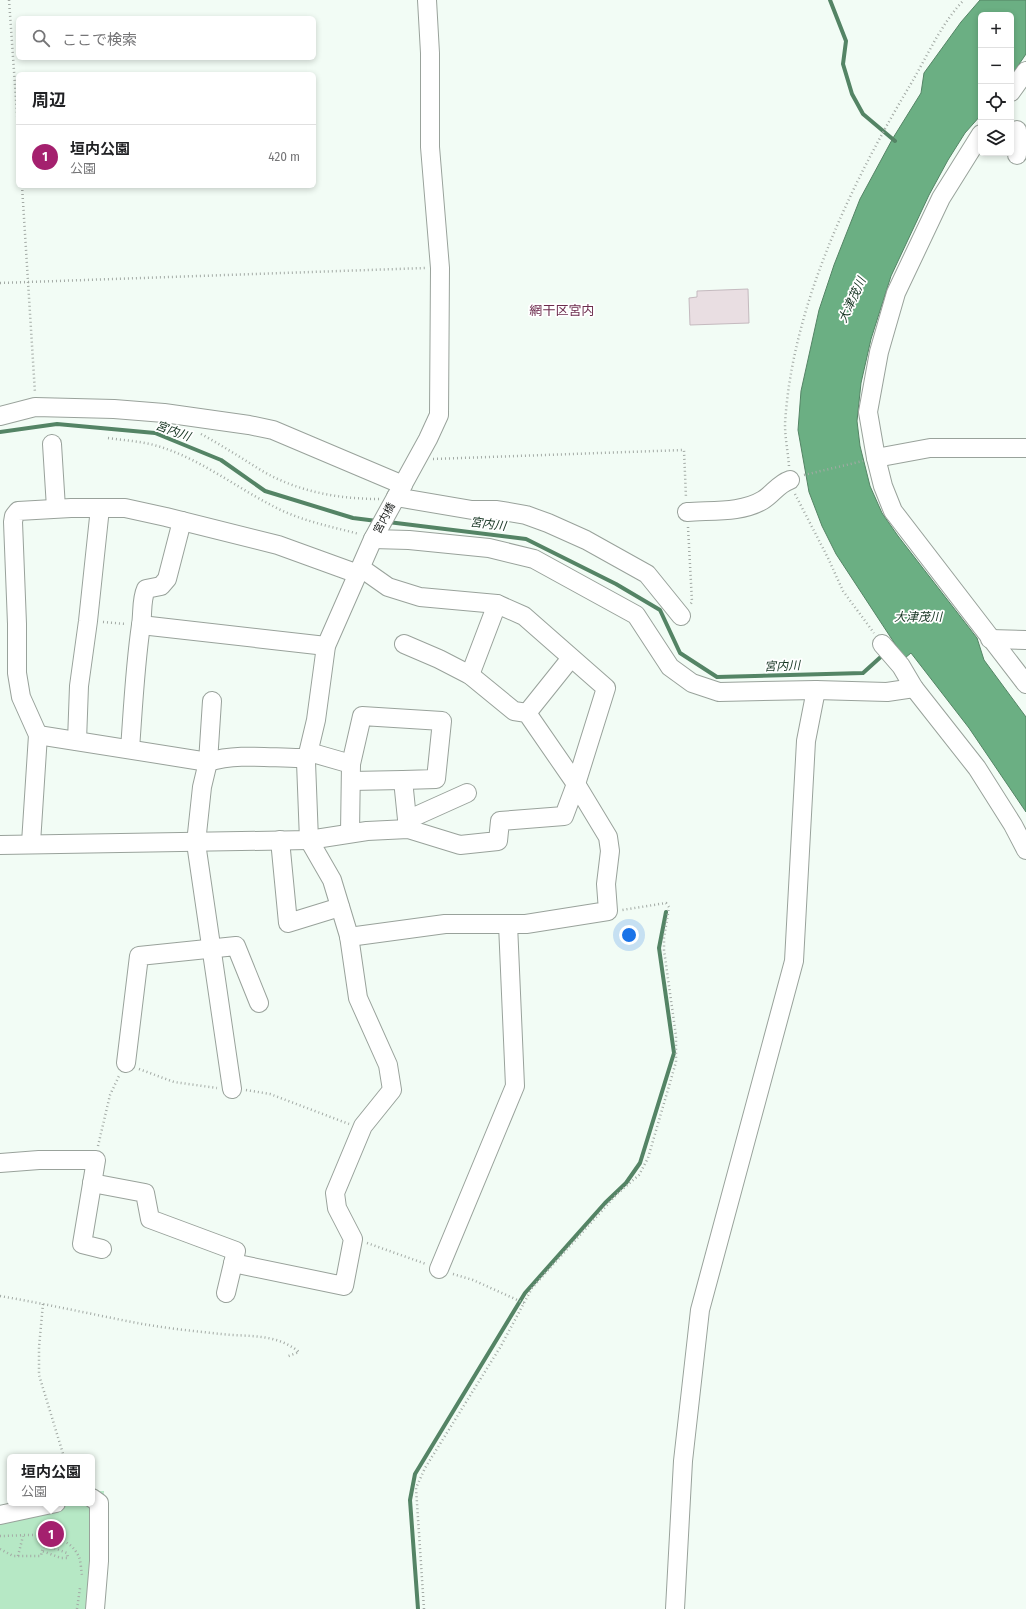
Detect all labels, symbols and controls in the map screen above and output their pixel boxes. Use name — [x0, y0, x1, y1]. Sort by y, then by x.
map controls — [978, 12, 1014, 156]
button: + — [978, 12, 1014, 48]
search box — [16, 16, 316, 60]
icon: search — [30, 27, 52, 49]
text: ここで検索 — [62, 31, 137, 49]
button: − — [978, 48, 1014, 84]
button: locate — [978, 84, 1014, 120]
text: 周辺 — [32, 90, 66, 111]
button: layers — [978, 120, 1014, 156]
text: 垣内公園 — [70, 140, 130, 158]
text: 1 — [42, 149, 48, 164]
text: 420 m — [268, 149, 300, 164]
text: 公園 — [70, 161, 96, 176]
water label: 大津茂川 — [836, 273, 869, 325]
district label: 網干区宮内 — [529, 303, 595, 318]
water label: 宮内川 — [154, 418, 194, 444]
street label: 宮内橋 — [371, 501, 398, 536]
water label: 宮内川 — [469, 515, 509, 533]
water label: 大津茂川 — [894, 610, 944, 624]
water label: 宮内川 — [764, 658, 802, 674]
your location — [619, 925, 639, 945]
popup — [7, 1454, 95, 1506]
text: 垣内公園 — [21, 1463, 81, 1481]
text: 公園 — [21, 1484, 47, 1499]
pin: 1 — [38, 1519, 64, 1549]

